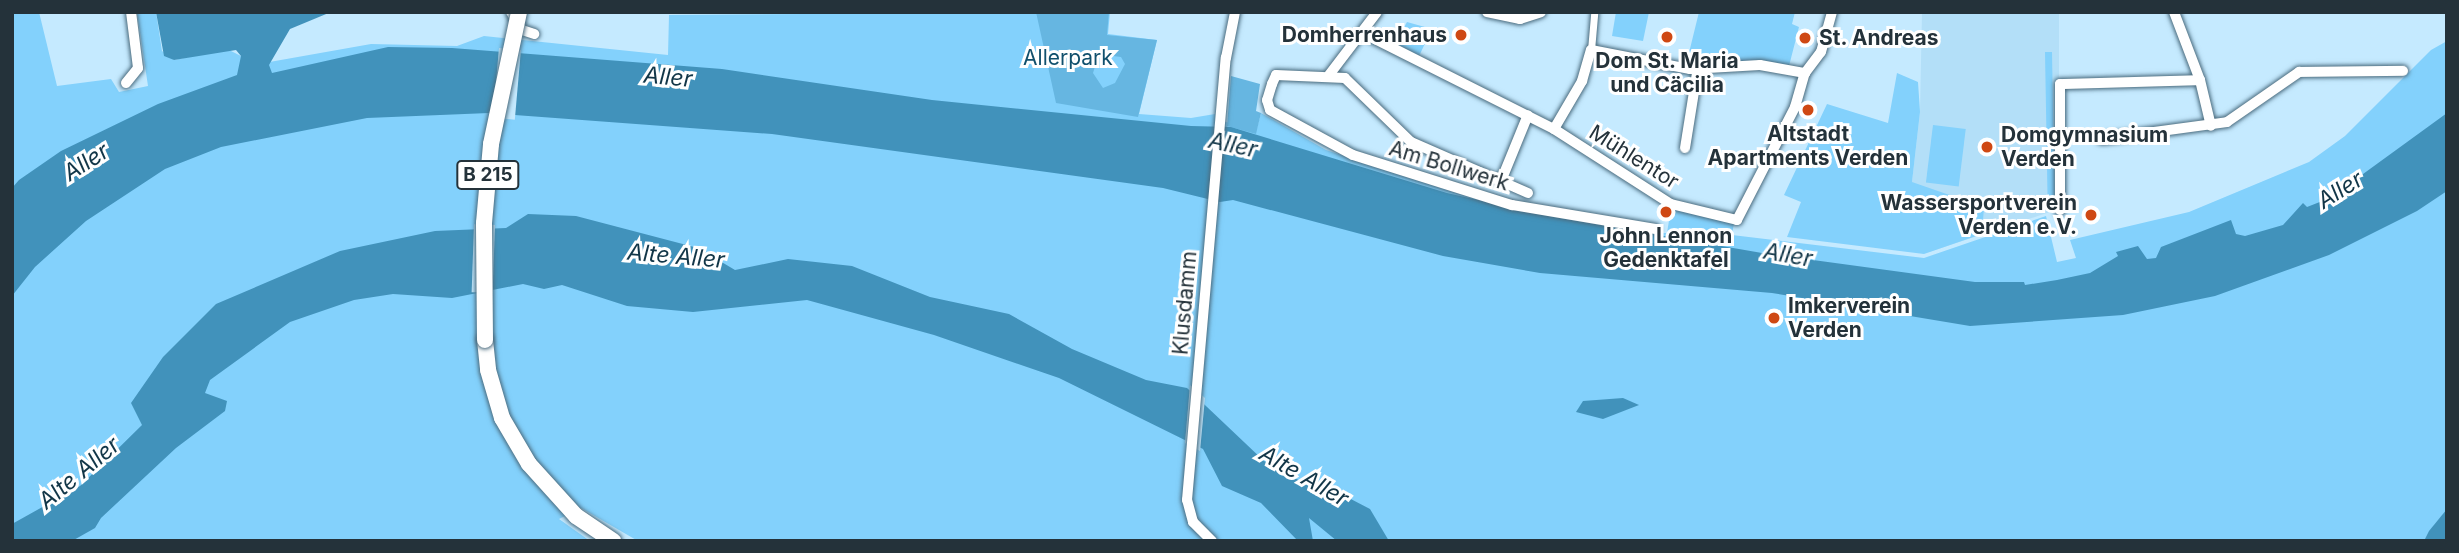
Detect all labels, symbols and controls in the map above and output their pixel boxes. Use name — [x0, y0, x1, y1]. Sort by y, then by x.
place label: Domherrenhaus — [1282, 22, 1447, 48]
place label: St. Andreas — [1819, 25, 1939, 51]
marker: Domherrenhaus — [1453, 27, 1469, 43]
marker: Dom St. Maria und Cäcilia — [1659, 29, 1675, 45]
marker: St. Andreas — [1797, 30, 1813, 46]
park label: Allerpark — [1023, 45, 1113, 71]
place label: Dom St. Maria und Cäcilia — [1595, 48, 1739, 98]
water label: Aller — [642, 61, 694, 93]
marker: Altstadt Apartments Verden — [1800, 102, 1816, 118]
street label: Mühlentor — [1585, 120, 1683, 194]
place label: Altstadt Apartments Verden — [1708, 121, 1908, 171]
place label: Domgymnasium Verden — [2001, 122, 2168, 172]
water label: Aller — [1206, 126, 1260, 164]
street label: Am Bollwerk — [1386, 136, 1512, 196]
water label: Aller — [58, 137, 114, 187]
marker: Domgymnasium Verden — [1979, 139, 1995, 155]
road number: B 215 — [455, 160, 521, 190]
water label: Aller — [2312, 165, 2368, 215]
place label: Wassersportverein Verden e.V. — [1881, 190, 2077, 240]
marker: John Lennon Gedenktafel — [1658, 204, 1674, 220]
marker: Wassersportverein Verden e.V. — [2083, 207, 2099, 223]
place label: John Lennon Gedenktafel — [1600, 223, 1732, 273]
water label: Aller — [1762, 237, 1814, 273]
water label: Alte Aller — [626, 238, 726, 274]
street label: Klusdamm — [1168, 250, 1202, 356]
place label: Imkerverein Verden — [1788, 293, 1910, 343]
marker: Imkerverein Verden — [1766, 310, 1782, 326]
water label: Alte Aller — [33, 431, 125, 515]
water label: Alte Aller — [1255, 440, 1353, 512]

